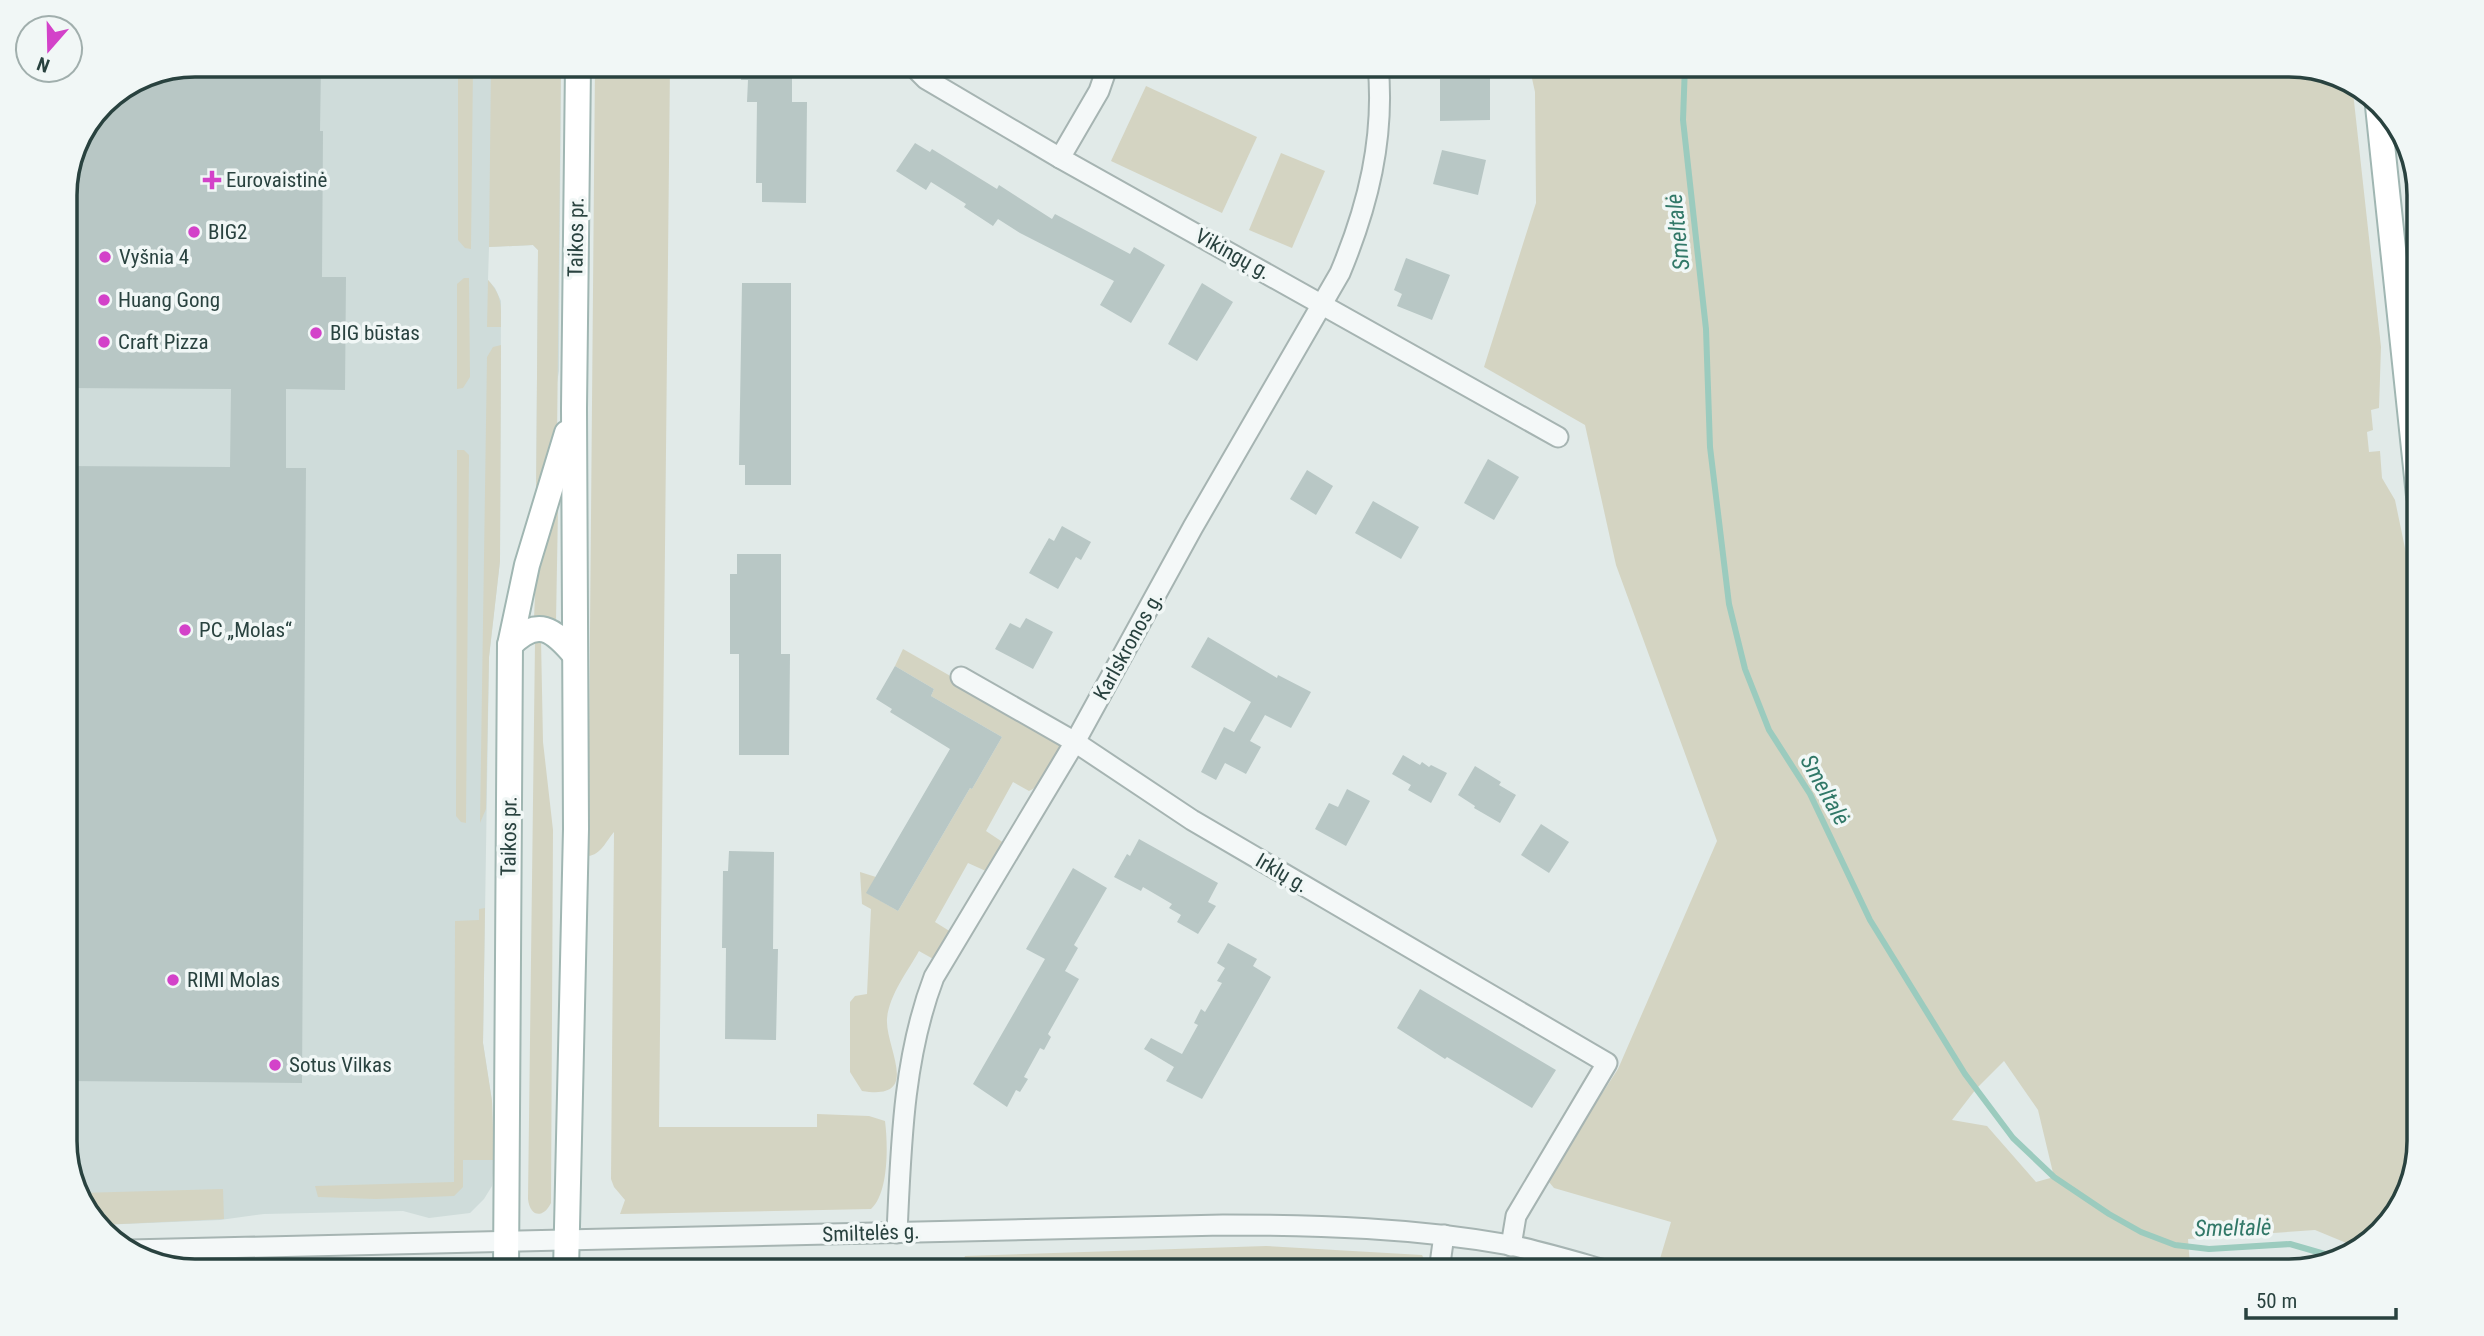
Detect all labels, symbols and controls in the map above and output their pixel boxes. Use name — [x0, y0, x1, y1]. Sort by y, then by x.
north arrow — [14, 14, 84, 84]
text: N — [34, 52, 53, 77]
place label: Eurovaistinė — [226, 168, 327, 192]
marker: Eurovaistinė — [204, 172, 220, 188]
water label: Smeltalė — [1661, 192, 1695, 272]
street label: Taikos pr. — [563, 197, 589, 277]
place label: BIG2 — [208, 220, 248, 244]
marker: BIG2 — [186, 224, 202, 240]
street label: Vikingų g. — [1191, 224, 1275, 284]
place label: Vyšnia 4 — [119, 245, 189, 269]
marker: Vyšnia 4 — [97, 249, 113, 265]
place label: Huang Gong — [118, 288, 220, 312]
marker: Huang Gong — [96, 292, 112, 308]
place label: BIG būstas — [330, 321, 420, 345]
marker: BIG būstas — [308, 325, 324, 341]
place label: Craft Pizza — [118, 330, 209, 354]
marker: Craft Pizza — [96, 334, 112, 350]
street label: Karlskronos g. — [1089, 588, 1167, 704]
place label: PC „Molas“ — [199, 618, 292, 642]
marker: PC „Molas“ — [177, 622, 193, 638]
water label: Smeltalė — [1795, 750, 1855, 830]
street label: Taikos pr. — [496, 796, 522, 876]
street label: Irklų g. — [1251, 848, 1313, 898]
place label: RIMI Molas — [187, 968, 280, 992]
marker: RIMI Molas — [165, 972, 181, 988]
place label: Sotus Vilkas — [289, 1053, 392, 1077]
marker: Sotus Vilkas — [267, 1057, 283, 1073]
water label: Smeltalė — [2194, 1214, 2272, 1242]
street label: Smiltelės g. — [822, 1219, 920, 1247]
scale bar — [2246, 1276, 2396, 1320]
text: 50 m — [2256, 1289, 2297, 1313]

